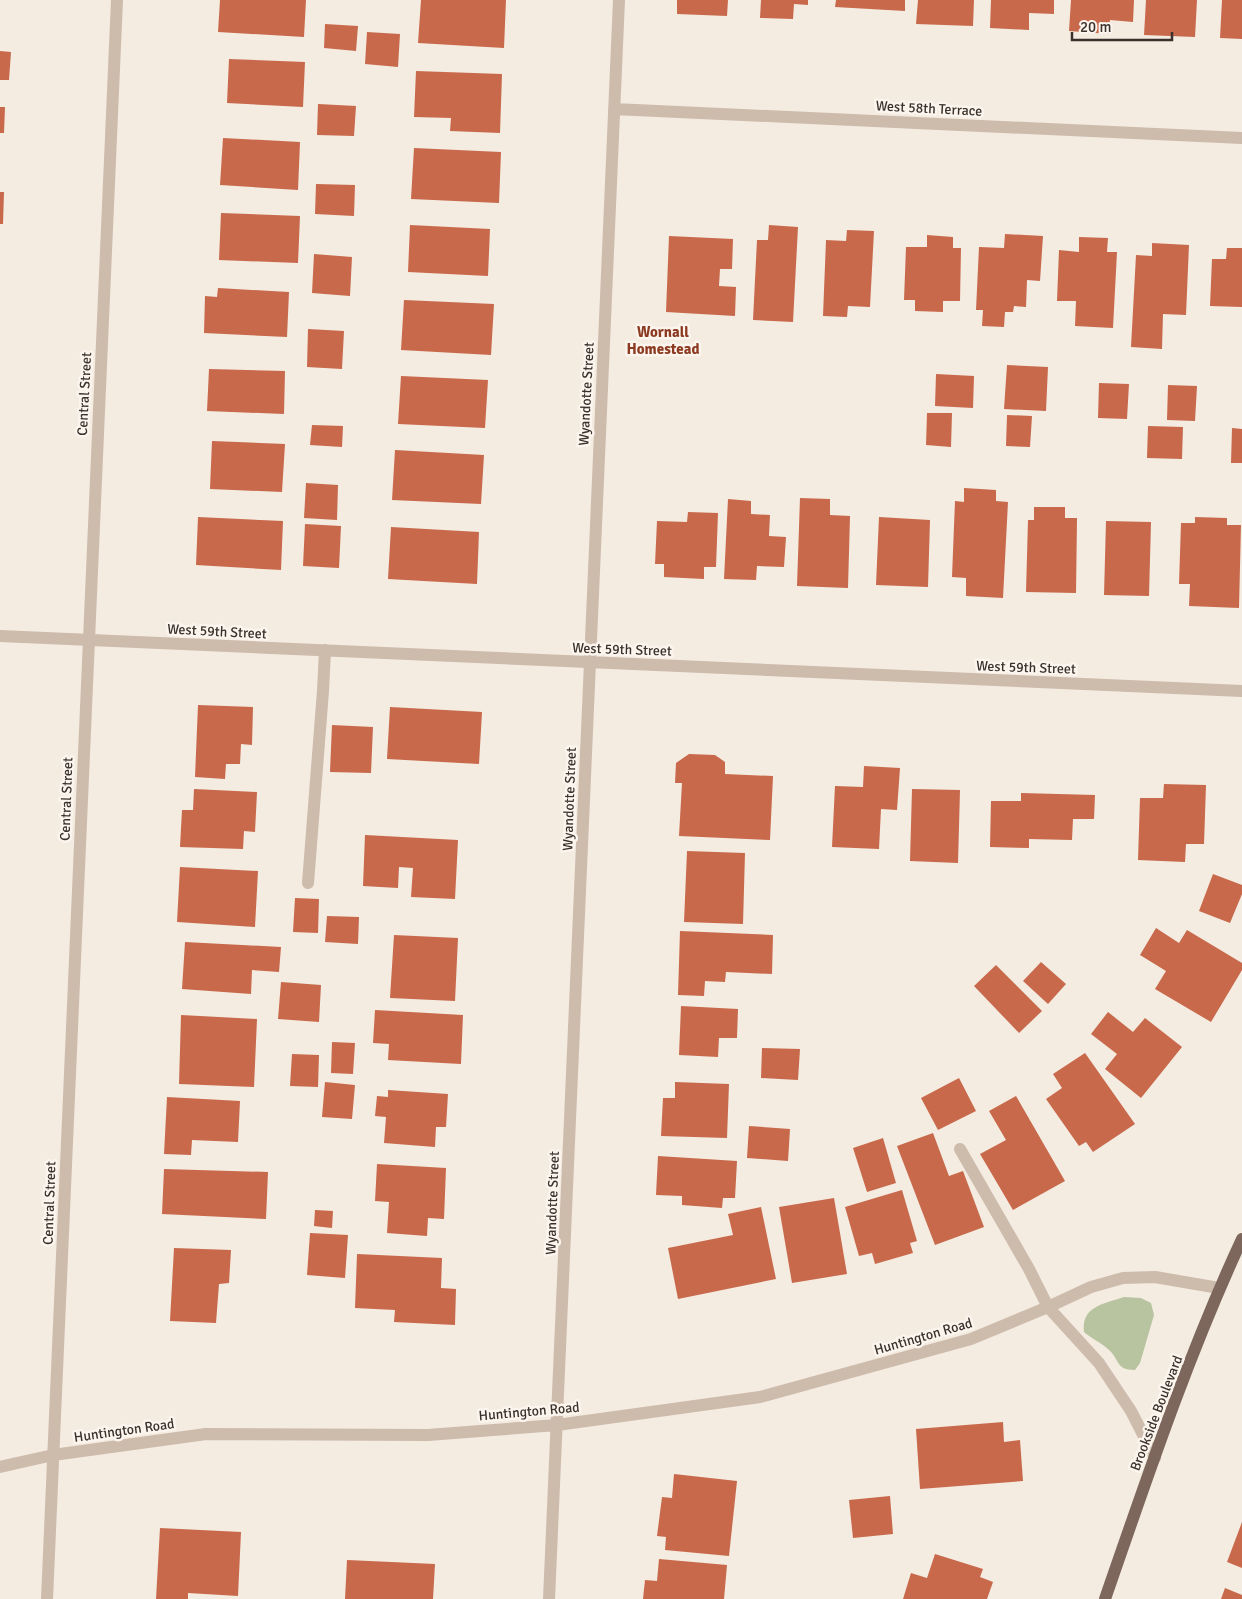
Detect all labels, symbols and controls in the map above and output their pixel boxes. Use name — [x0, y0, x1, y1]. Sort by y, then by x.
scale bar — [1072, 10, 1172, 42]
text: 20 m — [1080, 18, 1111, 36]
street label: West 58th Terrace — [875, 97, 983, 120]
district label: Wornall Homestead — [626, 323, 700, 358]
street label: Wyandotte Street — [575, 342, 598, 446]
street label: Central Street — [74, 352, 95, 436]
street label: West 59th Street — [167, 620, 267, 643]
street label: West 59th Street — [572, 639, 672, 660]
street label: West 59th Street — [976, 657, 1076, 678]
street label: Wyandotte Street — [559, 747, 580, 851]
street label: Central Street — [57, 757, 76, 841]
street label: Wyandotte Street — [542, 1151, 563, 1255]
street label: Central Street — [40, 1161, 59, 1245]
street label: Huntington Road — [872, 1314, 974, 1359]
street label: Brookside Boulevard — [1127, 1353, 1186, 1473]
street label: Huntington Road — [478, 1399, 580, 1424]
street label: Huntington Road — [73, 1415, 175, 1446]

